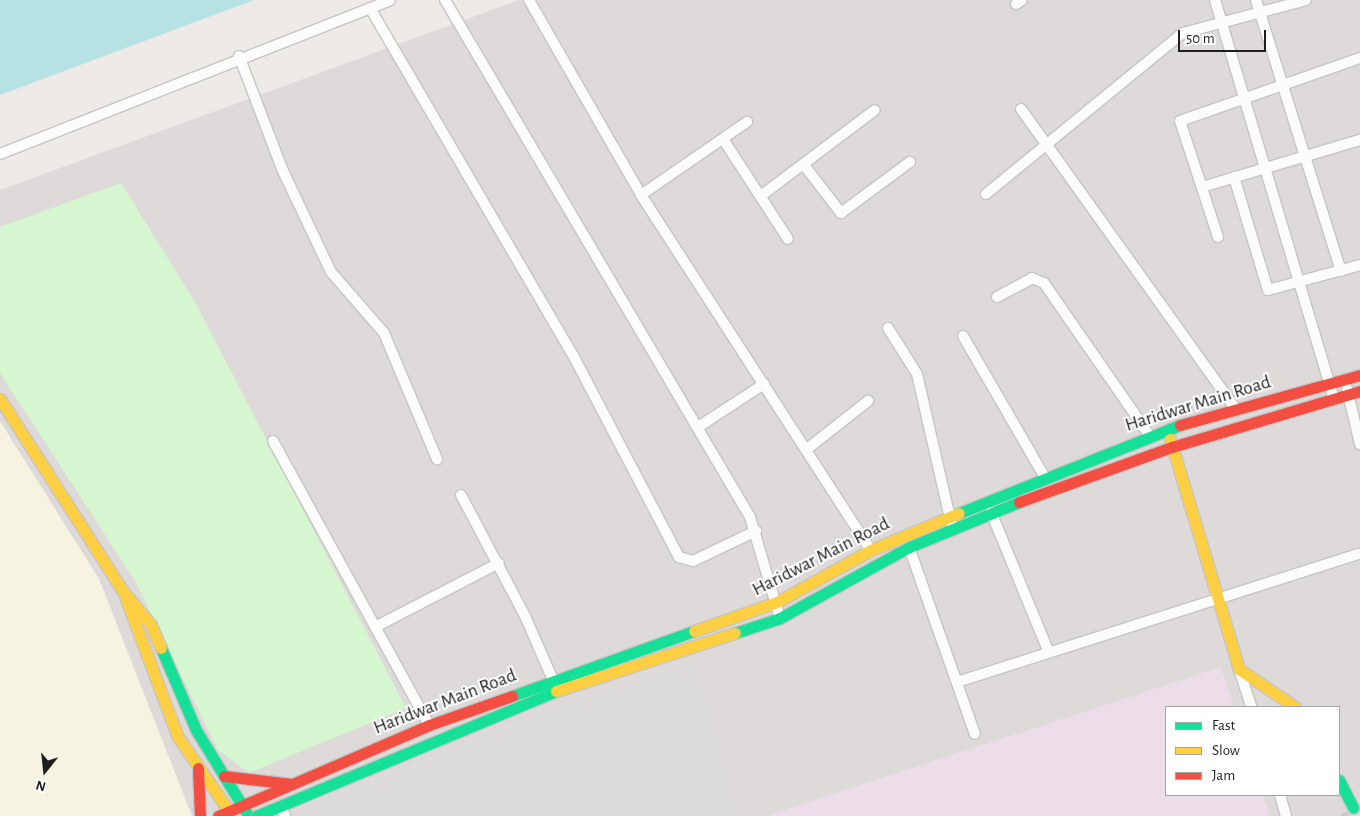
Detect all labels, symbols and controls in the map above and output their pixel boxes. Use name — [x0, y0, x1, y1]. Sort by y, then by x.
scale bar — [1180, 20, 1268, 52]
text: 50 m — [1186, 31, 1215, 46]
street label: Haridwar Main Road — [1122, 371, 1274, 437]
street label: Haridwar Main Road — [749, 513, 893, 601]
street label: Haridwar Main Road — [370, 664, 520, 740]
legend — [1165, 706, 1340, 796]
text: Fast — [1212, 718, 1235, 733]
text: Slow — [1212, 743, 1240, 758]
north arrow — [20, 746, 70, 796]
text: Jam — [1212, 768, 1235, 783]
text: N — [34, 777, 47, 793]

